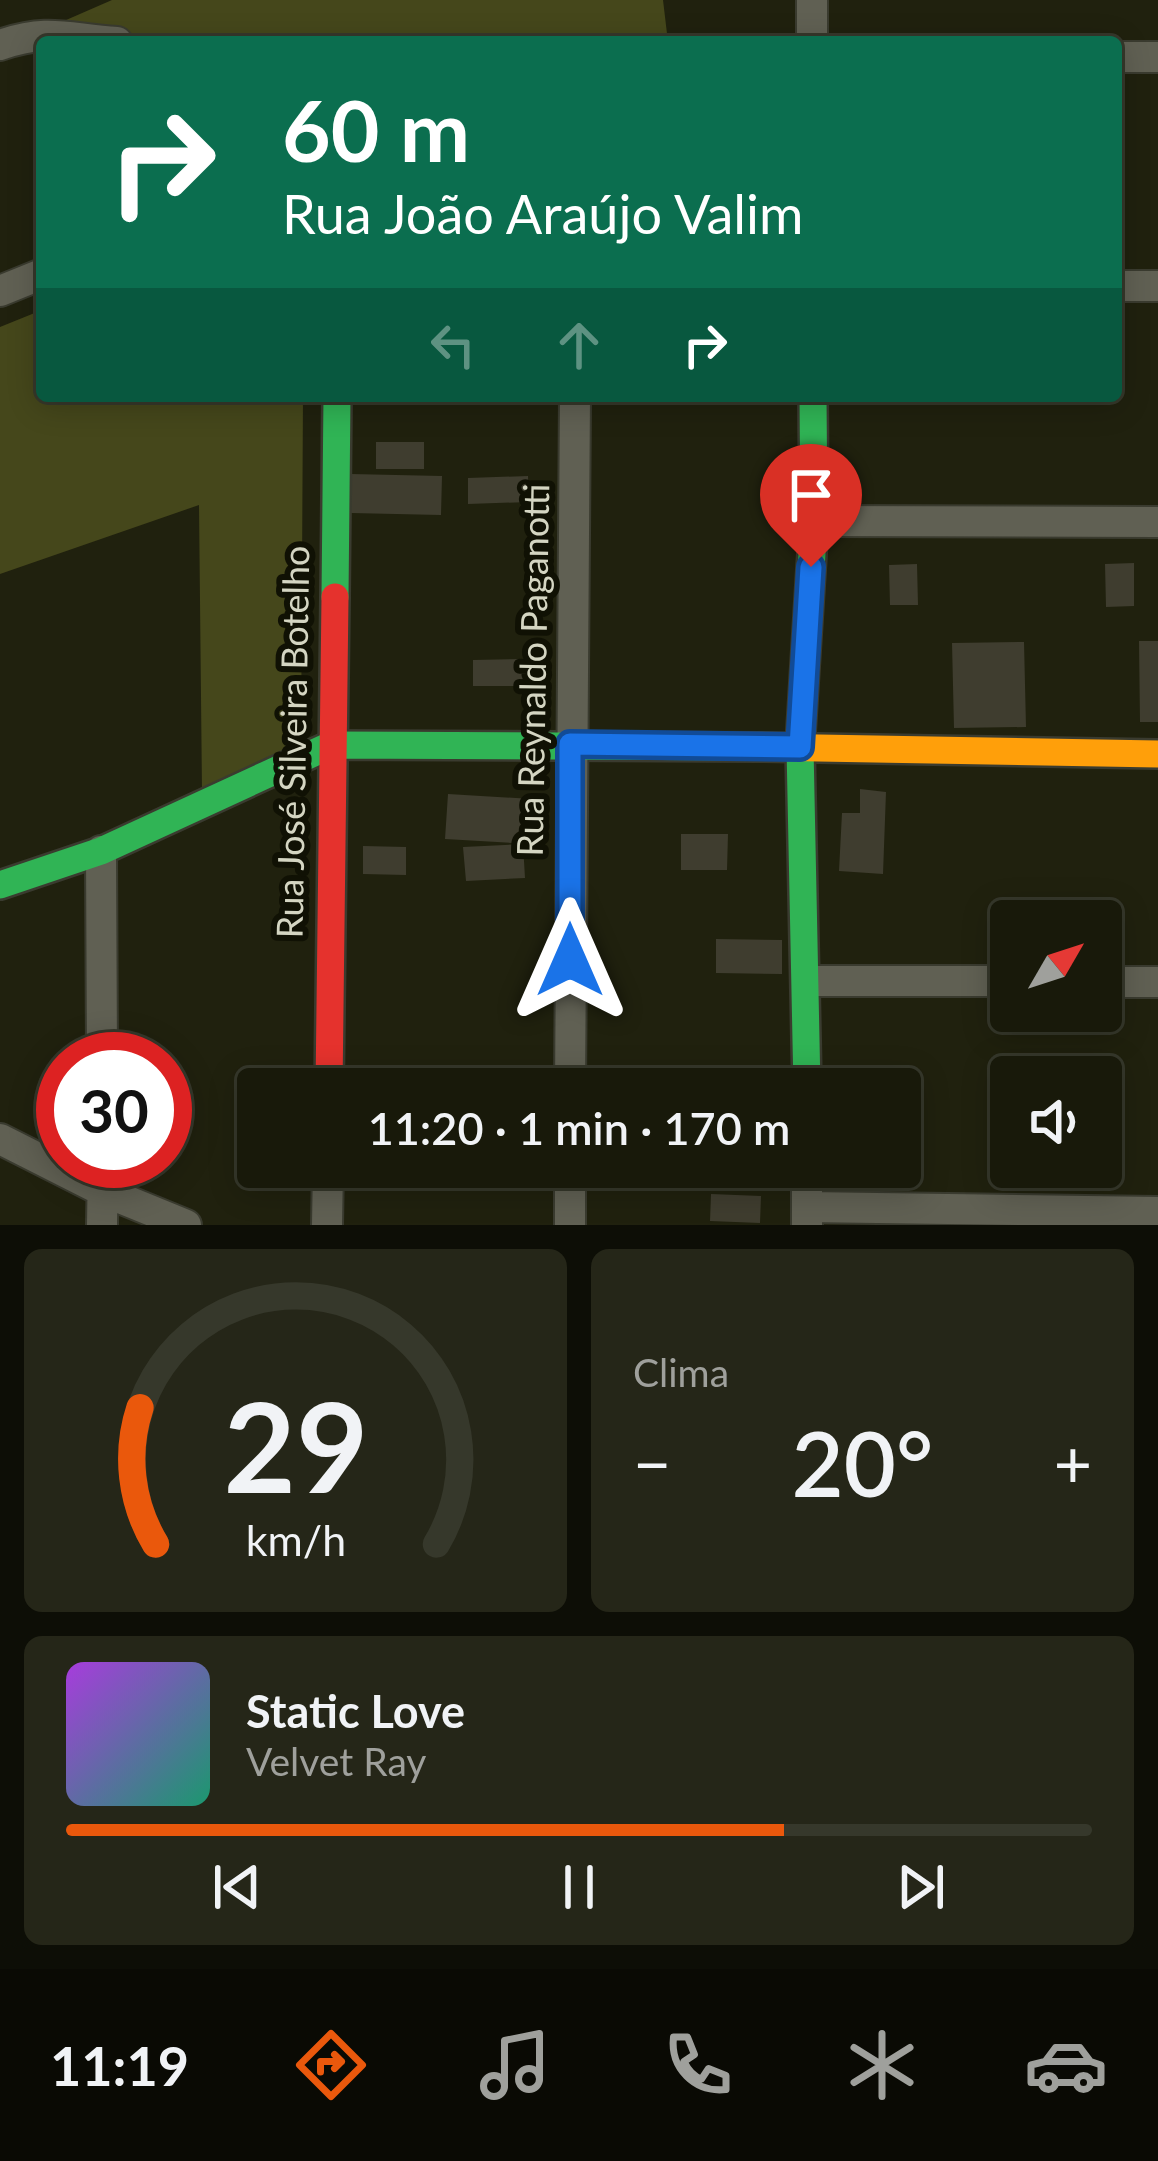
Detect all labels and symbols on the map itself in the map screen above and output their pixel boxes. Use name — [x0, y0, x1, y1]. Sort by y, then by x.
pin — [760, 444, 862, 567]
street label: Rua Reynaldo Paganotti — [507, 483, 557, 857]
street label: Rua José Silveira Botelho — [267, 545, 317, 939]
position arrow — [507, 897, 633, 1023]
north arrow — [990, 900, 1122, 1032]
speed limit sign: 30 — [36, 1032, 192, 1188]

